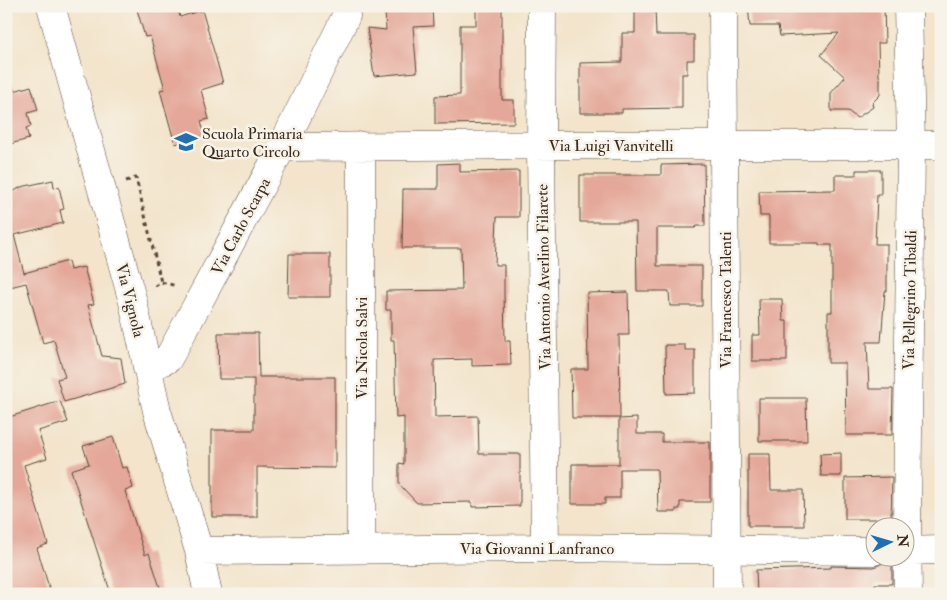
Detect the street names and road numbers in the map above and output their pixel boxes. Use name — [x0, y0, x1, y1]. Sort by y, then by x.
street label: Via Luigi Vanvitelli — [548, 136, 674, 156]
street label: Via Carlo Scarpa — [207, 174, 276, 279]
street label: Via Antonio Averlino Filarete — [532, 183, 556, 370]
street label: Via Pellegrino Tibaldi — [899, 230, 921, 370]
street label: Via Francesco Talenti — [716, 232, 736, 368]
street label: Via Vignola — [111, 261, 149, 340]
street label: Via Nicola Salvi — [352, 297, 372, 399]
street label: Via Giovanni Lanfranco — [460, 539, 615, 559]

